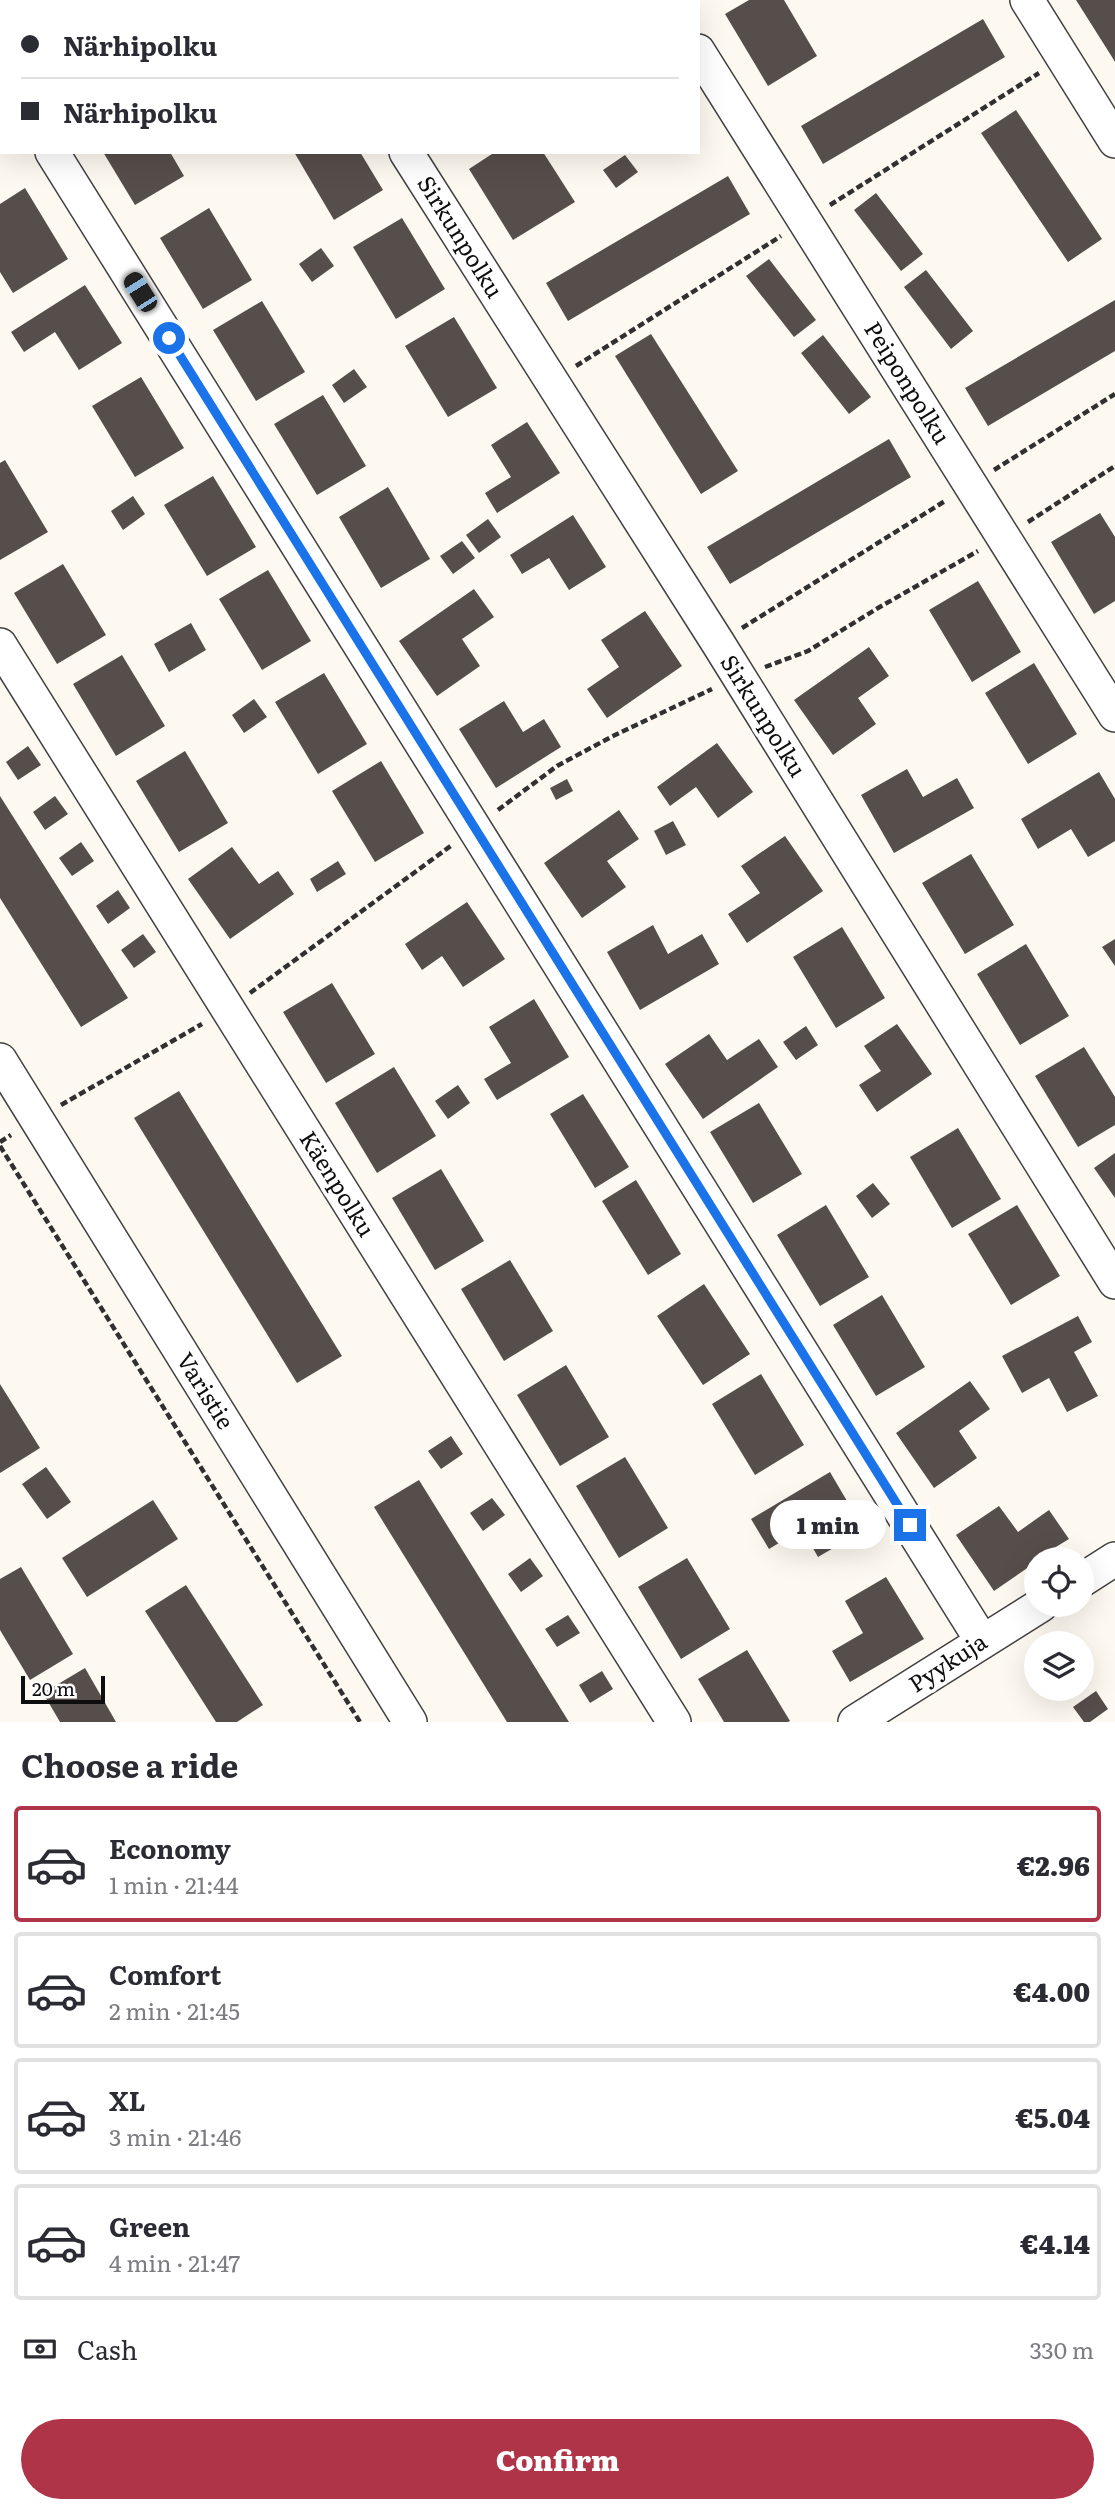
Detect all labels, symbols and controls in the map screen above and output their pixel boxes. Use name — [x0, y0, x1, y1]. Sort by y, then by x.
text: Närhipolku — [63, 25, 217, 64]
text: Närhipolku — [63, 92, 217, 131]
street label: Sirkunpolku — [411, 168, 513, 304]
car — [120, 269, 161, 315]
street label: Peiponpolku — [857, 314, 960, 450]
route start — [153, 322, 185, 354]
street label: Sirkunpolku — [714, 647, 816, 783]
street label: Käenpolku — [293, 1123, 385, 1243]
street label: Varistie — [170, 1345, 244, 1435]
callout: 1 min — [770, 1500, 886, 1550]
text: 1 min — [797, 1507, 859, 1541]
route end — [894, 1509, 926, 1541]
map controls — [1024, 1547, 1094, 1701]
button: locate — [1024, 1547, 1094, 1617]
street label: Pyykuja — [901, 1623, 993, 1699]
button: layers — [1024, 1631, 1094, 1701]
scale bar — [21, 1673, 105, 1705]
text: 20 m — [32, 1674, 75, 1702]
text: Choose a ride — [21, 1740, 238, 1788]
text: Economy — [109, 1828, 231, 1867]
icon: car — [25, 1833, 88, 1896]
text: €2.96 — [1017, 1845, 1090, 1884]
text: 1 min · 21:44 — [109, 1867, 239, 1901]
text: Comfort — [109, 1954, 221, 1993]
icon: car — [25, 1959, 88, 2022]
text: €4.00 — [1014, 1971, 1090, 2010]
text: 2 min · 21:45 — [109, 1993, 240, 2027]
text: XL — [109, 2080, 146, 2119]
icon: car — [25, 2085, 88, 2148]
text: €5.04 — [1015, 2097, 1090, 2136]
text: 3 min · 21:46 — [109, 2119, 241, 2153]
text: Green — [109, 2206, 190, 2245]
icon: car — [25, 2211, 88, 2274]
text: €4.14 — [1020, 2223, 1090, 2262]
text: 4 min · 21:47 — [109, 2245, 240, 2279]
text: Cash — [77, 2329, 138, 2368]
icon: cash — [21, 2330, 59, 2368]
text: 330 m — [1030, 2332, 1094, 2366]
button: Confirm — [21, 2419, 1094, 2499]

